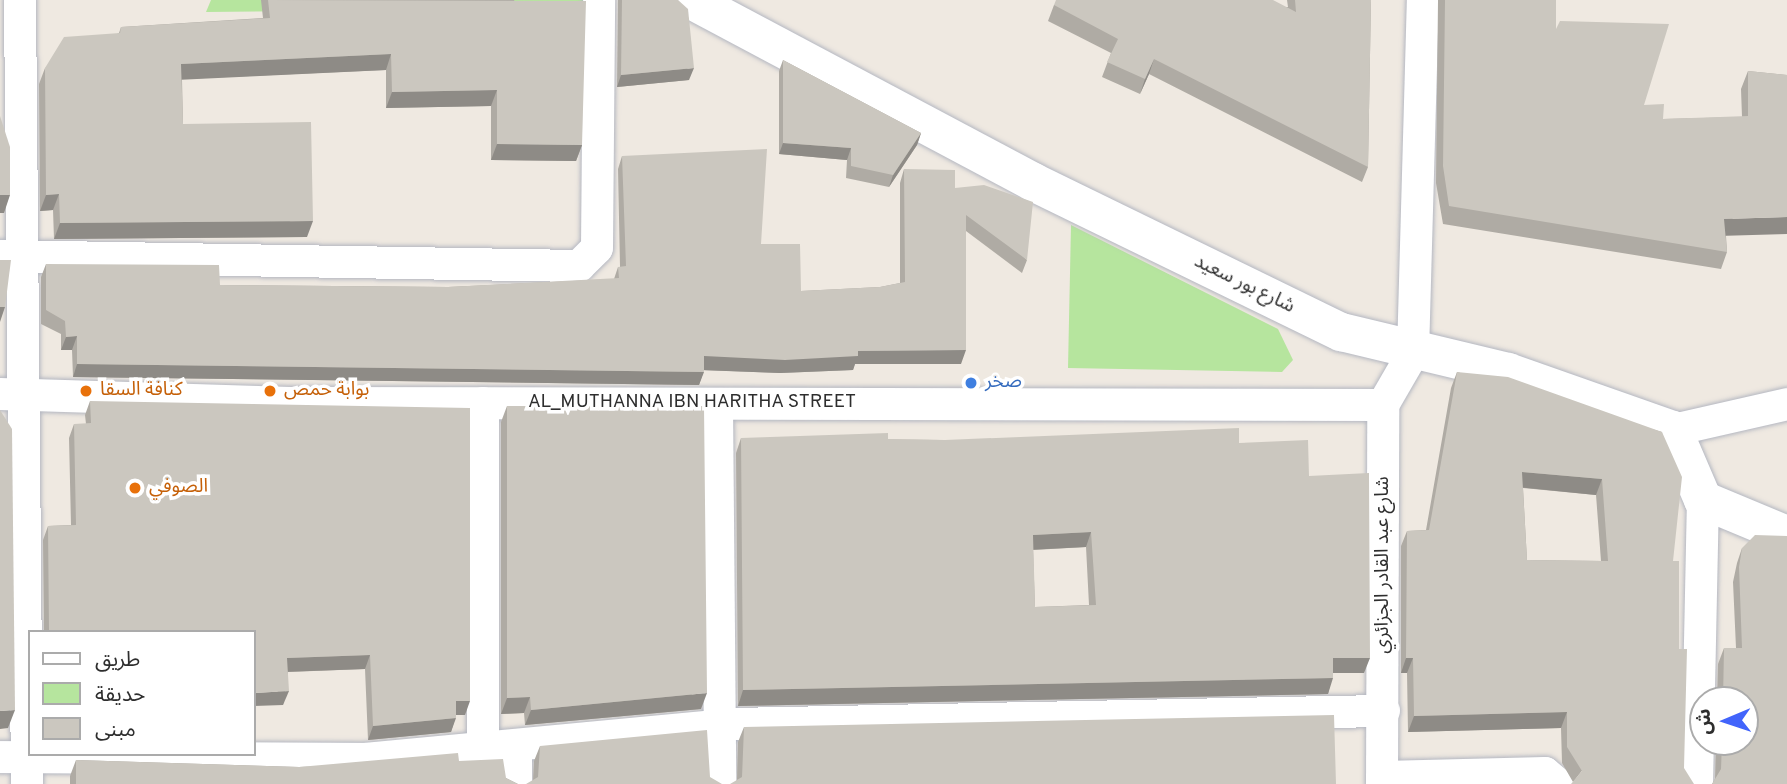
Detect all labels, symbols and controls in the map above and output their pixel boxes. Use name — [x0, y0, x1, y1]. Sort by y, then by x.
street label: شارع بور سعيد — [1190, 251, 1298, 319]
place label: صخر — [985, 372, 1022, 394]
marker: صخر — [963, 375, 979, 391]
place label: كنافة السقا — [100, 380, 183, 402]
place label: بوابة حمص — [284, 380, 369, 402]
marker: كنافة السقا — [78, 383, 94, 399]
marker: بوابة حمص — [262, 383, 278, 399]
street label: AL_MUTHANNA IBN HARITHA STREET — [527, 392, 857, 414]
street label: شارع عبد القادر الجزائري — [1373, 476, 1395, 654]
place label: الصوفي — [149, 477, 208, 499]
marker: الصوفي — [127, 480, 143, 496]
legend — [28, 630, 256, 756]
text: طريق — [95, 647, 140, 674]
text: حديقة — [95, 682, 145, 709]
north arrow — [1689, 686, 1759, 756]
text: ش — [1693, 708, 1717, 735]
text: مبنى — [95, 717, 136, 744]

